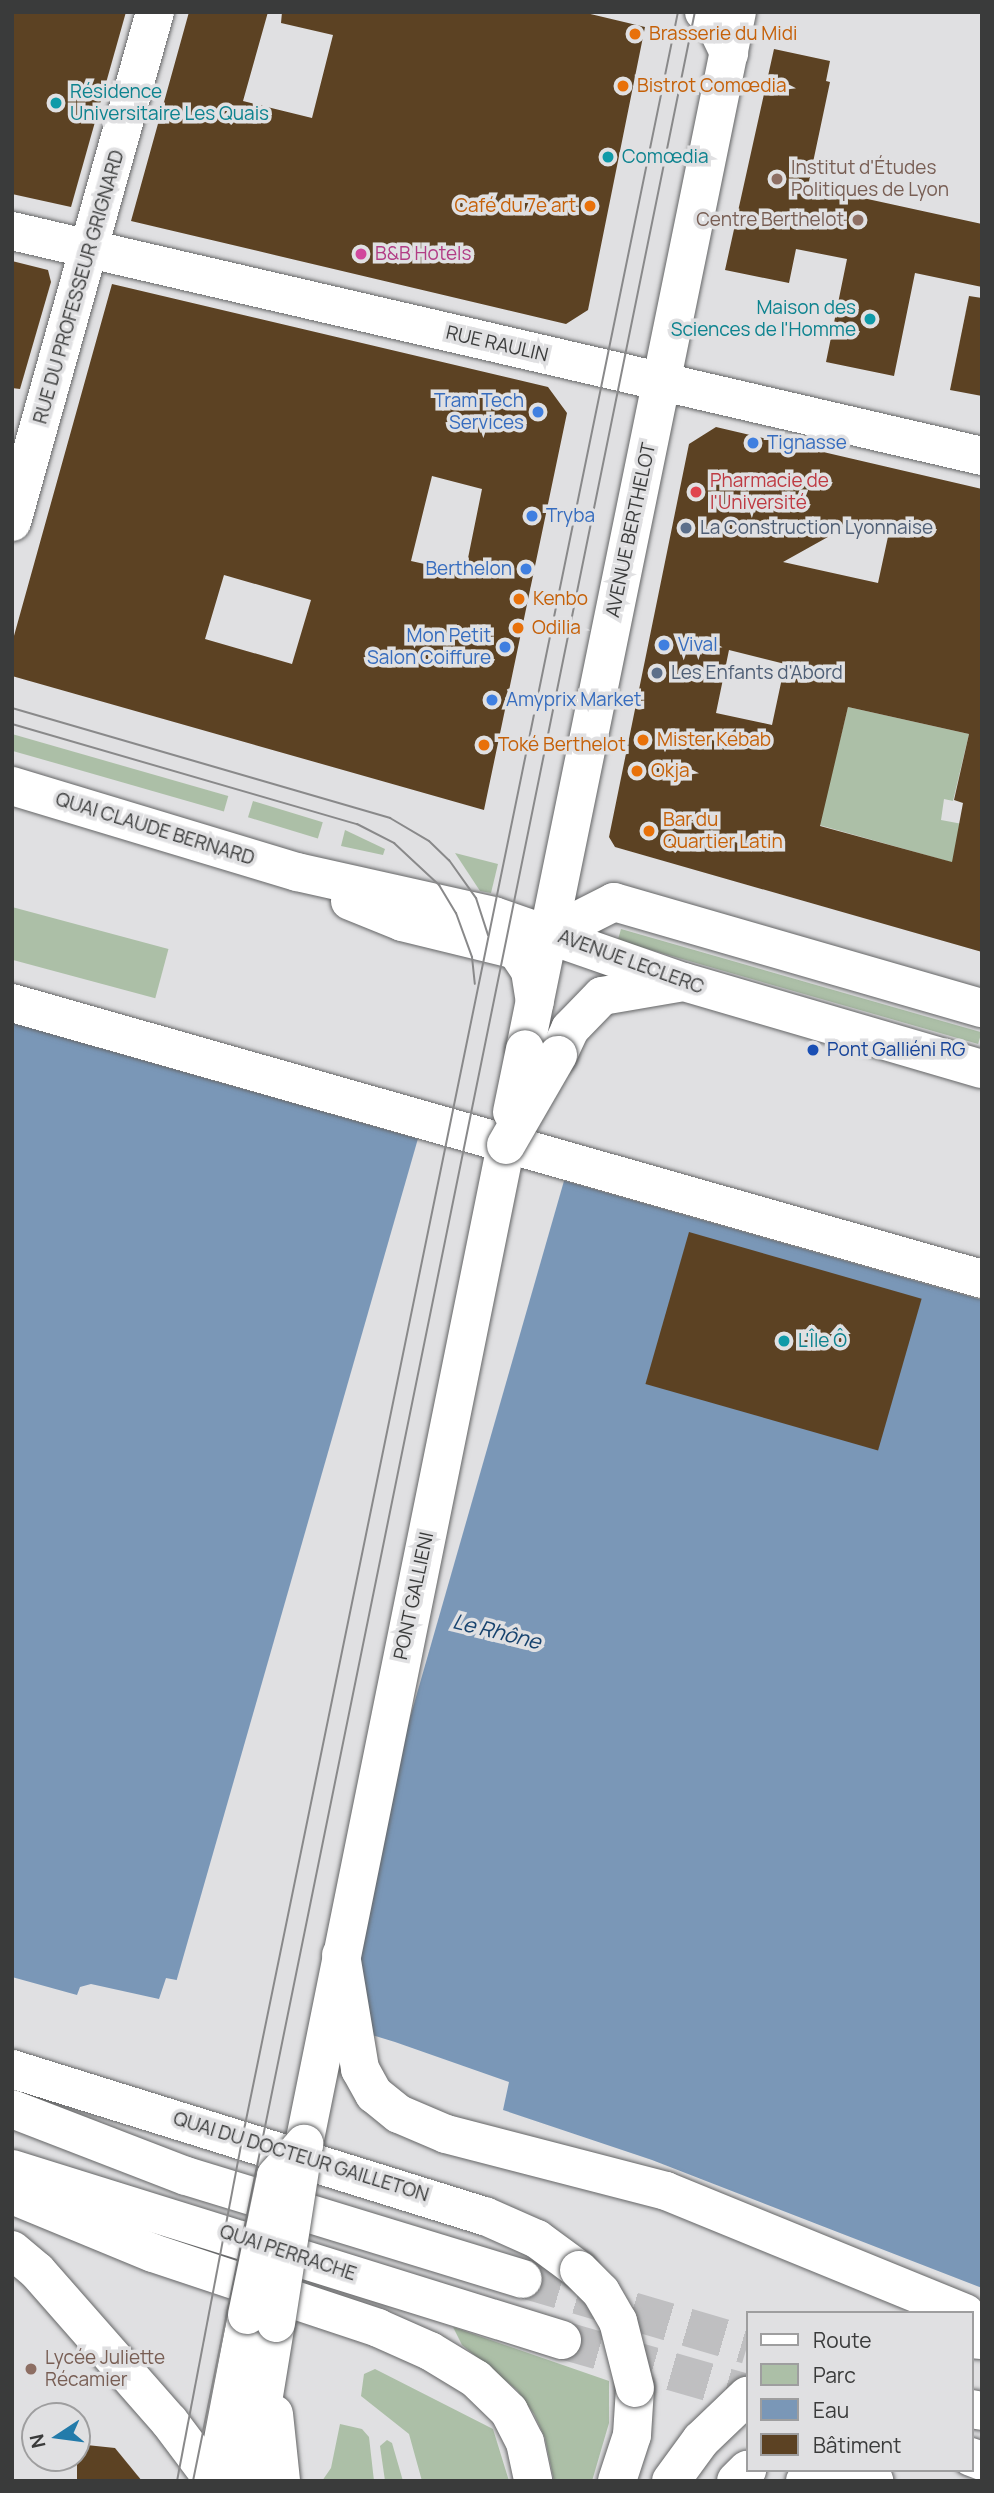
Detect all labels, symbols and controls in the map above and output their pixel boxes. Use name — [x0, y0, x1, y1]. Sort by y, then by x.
place label: Brasserie du Midi — [649, 23, 797, 45]
marker: Brasserie du Midi — [627, 26, 643, 42]
place label: Bistrot Comœdia — [637, 75, 786, 97]
marker: Bistrot Comœdia — [615, 78, 631, 94]
place label: Résidence Universitaire Les Quais — [70, 81, 269, 125]
marker: Résidence Universitaire Les Quais — [48, 95, 64, 111]
place label: Comœdia — [622, 146, 708, 168]
street label: RUE DU PROFESSEUR GRIGNARD — [29, 148, 129, 426]
marker: Comœdia — [600, 149, 616, 165]
place label: Institut d'Études Politiques de Lyon — [791, 157, 949, 201]
marker: Institut d'Études Politiques de Lyon — [769, 171, 785, 187]
place label: Café du 7e art — [454, 195, 576, 217]
marker: Café du 7e art — [582, 198, 598, 214]
place label: Centre Berthelot — [696, 209, 844, 231]
marker: Centre Berthelot — [850, 212, 866, 228]
place label: B&B Hotels — [375, 243, 471, 265]
marker: B&B Hotels — [353, 246, 369, 262]
place label: Maison des Sciences de l'Homme — [671, 297, 856, 341]
marker: Maison des Sciences de l'Homme — [862, 311, 878, 327]
street label: RUE RAULIN — [444, 321, 550, 367]
place label: Tram Tech Services — [434, 390, 524, 434]
marker: Tram Tech Services — [530, 404, 546, 420]
place label: Tignasse — [767, 432, 847, 454]
marker: Tignasse — [745, 435, 761, 451]
street label: AVENUE BERTHELOT — [601, 441, 661, 619]
place label: Pharmacie de l'Université — [710, 470, 829, 514]
marker: Pharmacie de l'Université — [688, 484, 704, 500]
place label: Tryba — [546, 505, 595, 527]
marker: Tryba — [524, 508, 540, 524]
place label: La Construction Lyonnaise — [700, 517, 933, 539]
marker: La Construction Lyonnaise — [678, 520, 694, 536]
place label: Berthelon — [425, 558, 512, 580]
marker: Berthelon — [518, 561, 534, 577]
place label: Kenbo — [533, 588, 588, 610]
marker: Kenbo — [511, 591, 527, 607]
place label: Odilia — [532, 617, 581, 639]
marker: Odilia — [510, 620, 526, 636]
place label: Mon Petit Salon Coiffure — [367, 625, 491, 669]
place label: Vival — [678, 634, 718, 656]
marker: Vival — [656, 637, 672, 653]
marker: Mon Petit Salon Coiffure — [497, 639, 513, 655]
place label: Les Enfants d'Abord — [671, 662, 843, 684]
marker: Les Enfants d'Abord — [649, 665, 665, 681]
place label: Amyprix Market — [506, 689, 641, 711]
marker: Amyprix Market — [484, 692, 500, 708]
place label: Mister Kebab — [657, 729, 771, 751]
marker: Mister Kebab — [635, 732, 651, 748]
place label: Toké Berthelot — [498, 734, 626, 756]
marker: Toké Berthelot — [476, 737, 492, 753]
place label: Okja — [651, 760, 689, 782]
marker: Okja — [629, 763, 645, 779]
street label: QUAI CLAUDE BERNARD — [53, 788, 257, 870]
place label: Bar du Quartier Latin — [663, 809, 783, 853]
marker: Bar du Quartier Latin — [641, 823, 657, 839]
street label: AVENUE LECLERC — [555, 925, 707, 999]
place label: Pont Galliéni RG — [827, 1039, 965, 1061]
marker: Pont Galliéni RG — [805, 1042, 821, 1058]
place label: L'Île Ô — [798, 1330, 847, 1352]
marker: L'Île Ô — [776, 1333, 792, 1349]
street label: PONT GALLIENI — [389, 1530, 439, 1662]
water label: Le Rhône — [450, 1608, 544, 1654]
street label: QUAI DU DOCTEUR GAILLETON — [171, 2107, 431, 2207]
street label: QUAI PERRACHE — [217, 2220, 359, 2286]
legend — [746, 2311, 973, 2472]
text: Route — [813, 2326, 871, 2354]
place label: Lycée Juliette Récamier — [45, 2347, 165, 2391]
marker: Lycée Juliette Récamier — [23, 2361, 39, 2377]
text: Parc — [813, 2361, 856, 2389]
text: Eau — [813, 2396, 849, 2424]
north arrow — [21, 2402, 91, 2472]
text: Bâtiment — [813, 2431, 901, 2459]
text: N — [23, 2432, 52, 2451]

